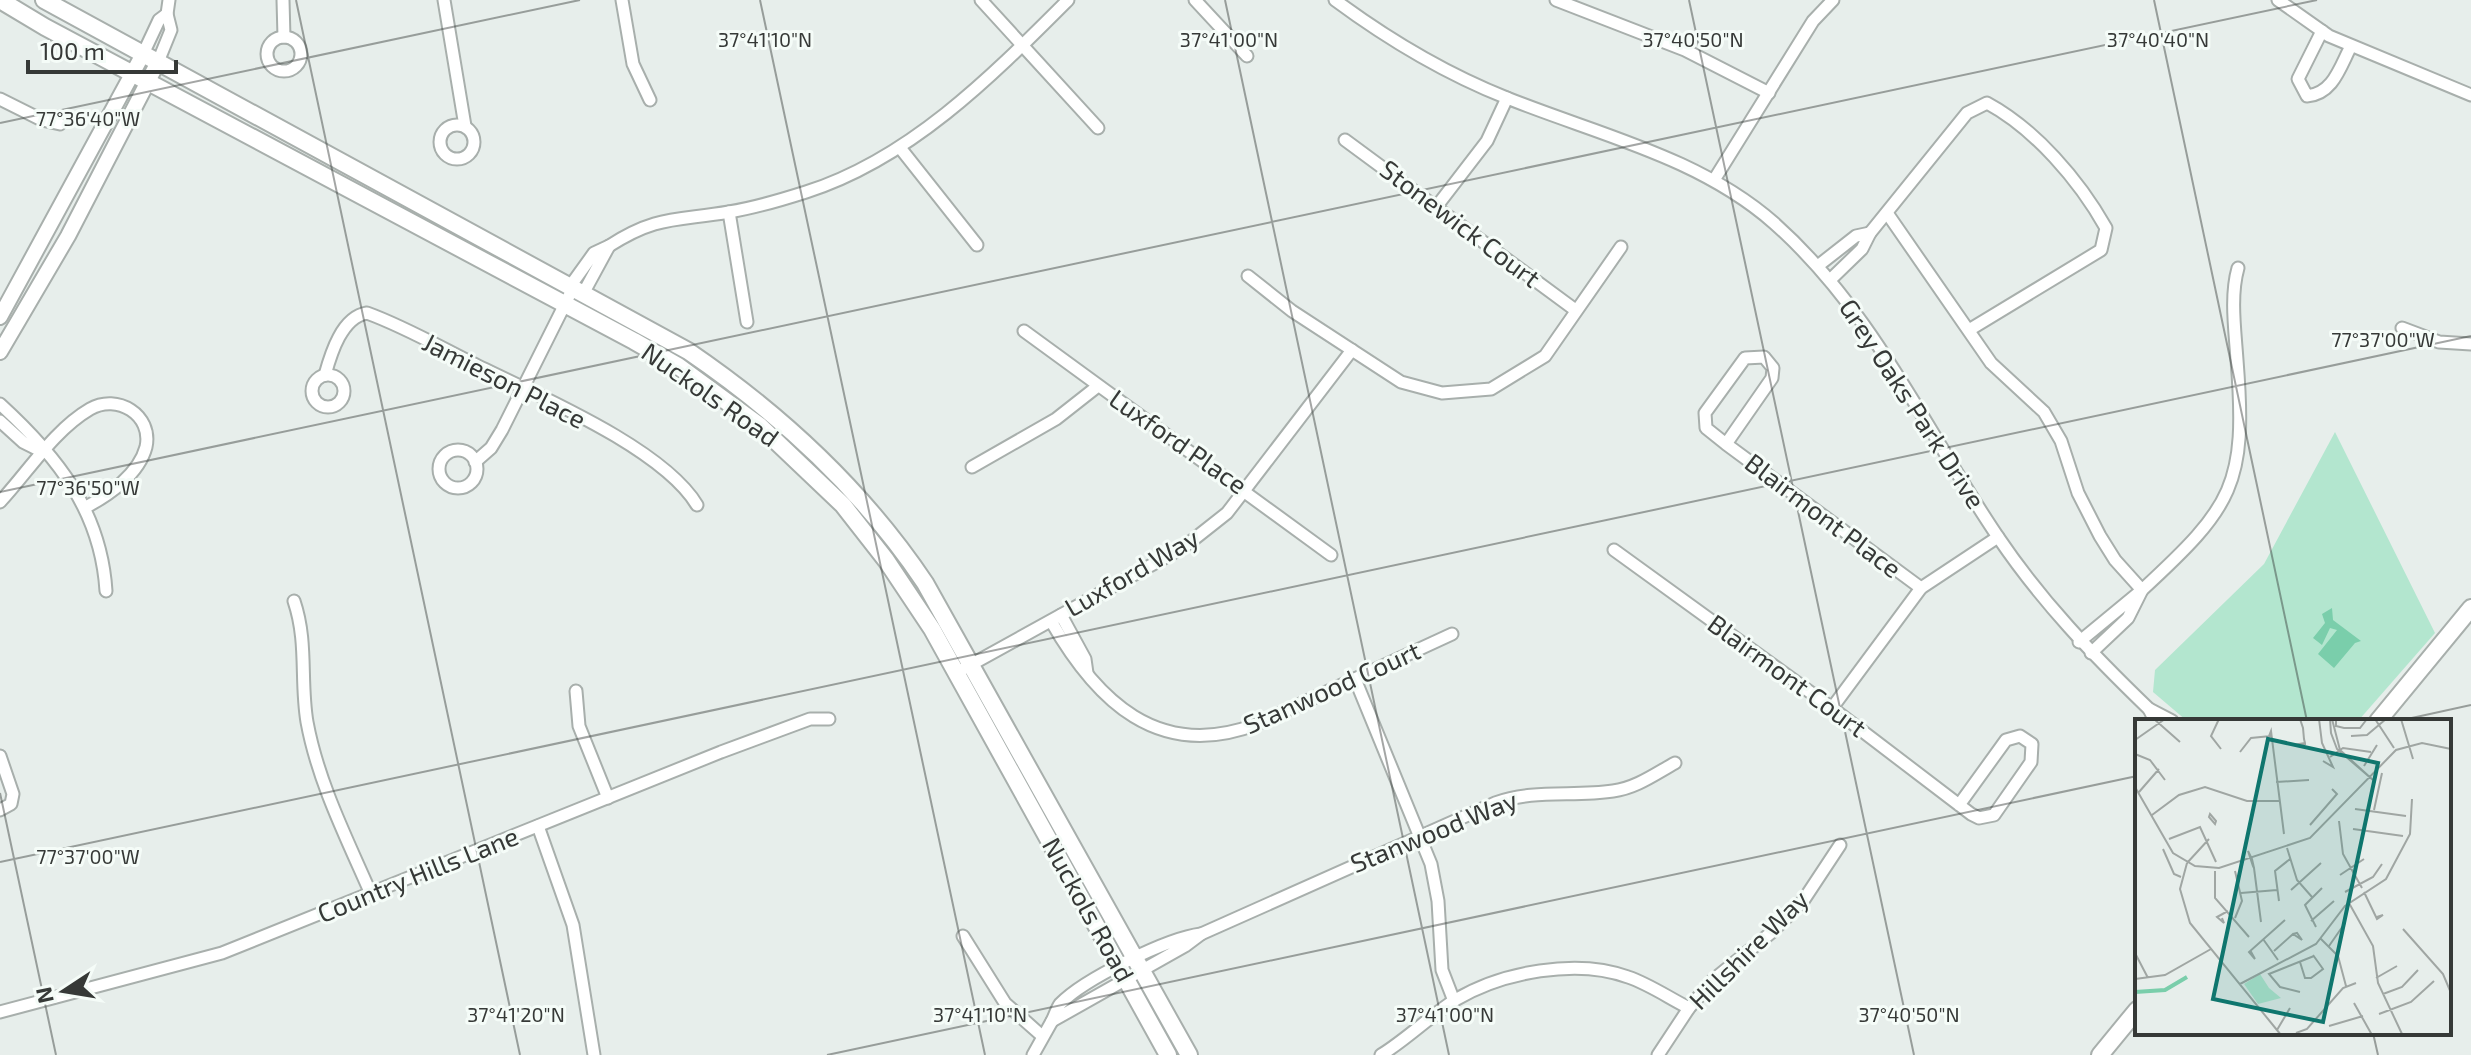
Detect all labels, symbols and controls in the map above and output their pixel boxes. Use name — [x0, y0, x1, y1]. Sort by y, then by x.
scale bar — [28, 24, 176, 74]
text: 37°41'10"N — [718, 27, 812, 51]
text: 37°41'00"N — [1180, 27, 1278, 51]
text: 37°40'50"N — [1642, 27, 1744, 51]
text: 37°40'40"N — [2107, 27, 2209, 51]
text: 100 m — [40, 36, 105, 65]
text: 77°36'40"W — [36, 106, 140, 130]
street label: Stonewick Court — [1375, 153, 1547, 293]
street label: Grey Oaks Park Drive — [1834, 293, 1993, 514]
street label: Jamieson Place — [418, 325, 591, 434]
text: 77°37'00"W — [2331, 327, 2435, 351]
street label: Nuckols Road — [636, 335, 785, 452]
street label: Luxford Place — [1104, 382, 1254, 500]
street label: Blairmont Place — [1740, 446, 1908, 583]
text: 77°36'50"W — [36, 475, 140, 499]
street label: Luxford Way — [1059, 521, 1204, 622]
street label: Blairmont Court — [1703, 607, 1873, 743]
street label: Stanwood Court — [1238, 634, 1425, 739]
inset map — [2135, 719, 2451, 1035]
street label: Stanwood Way — [1345, 783, 1522, 878]
street label: Country Hills Lane — [313, 819, 522, 928]
street label: Nuckols Road — [1037, 832, 1142, 987]
text: 77°37'00"W — [36, 844, 140, 868]
street label: Hillshire Way — [1682, 883, 1814, 1015]
north arrow — [24, 951, 104, 1031]
text: N — [29, 985, 58, 1006]
text: 37°41'20"N — [467, 1002, 565, 1026]
text: 37°41'10"N — [933, 1002, 1027, 1026]
text: 37°41'00"N — [1396, 1002, 1494, 1026]
text: 37°40'50"N — [1858, 1002, 1960, 1026]

